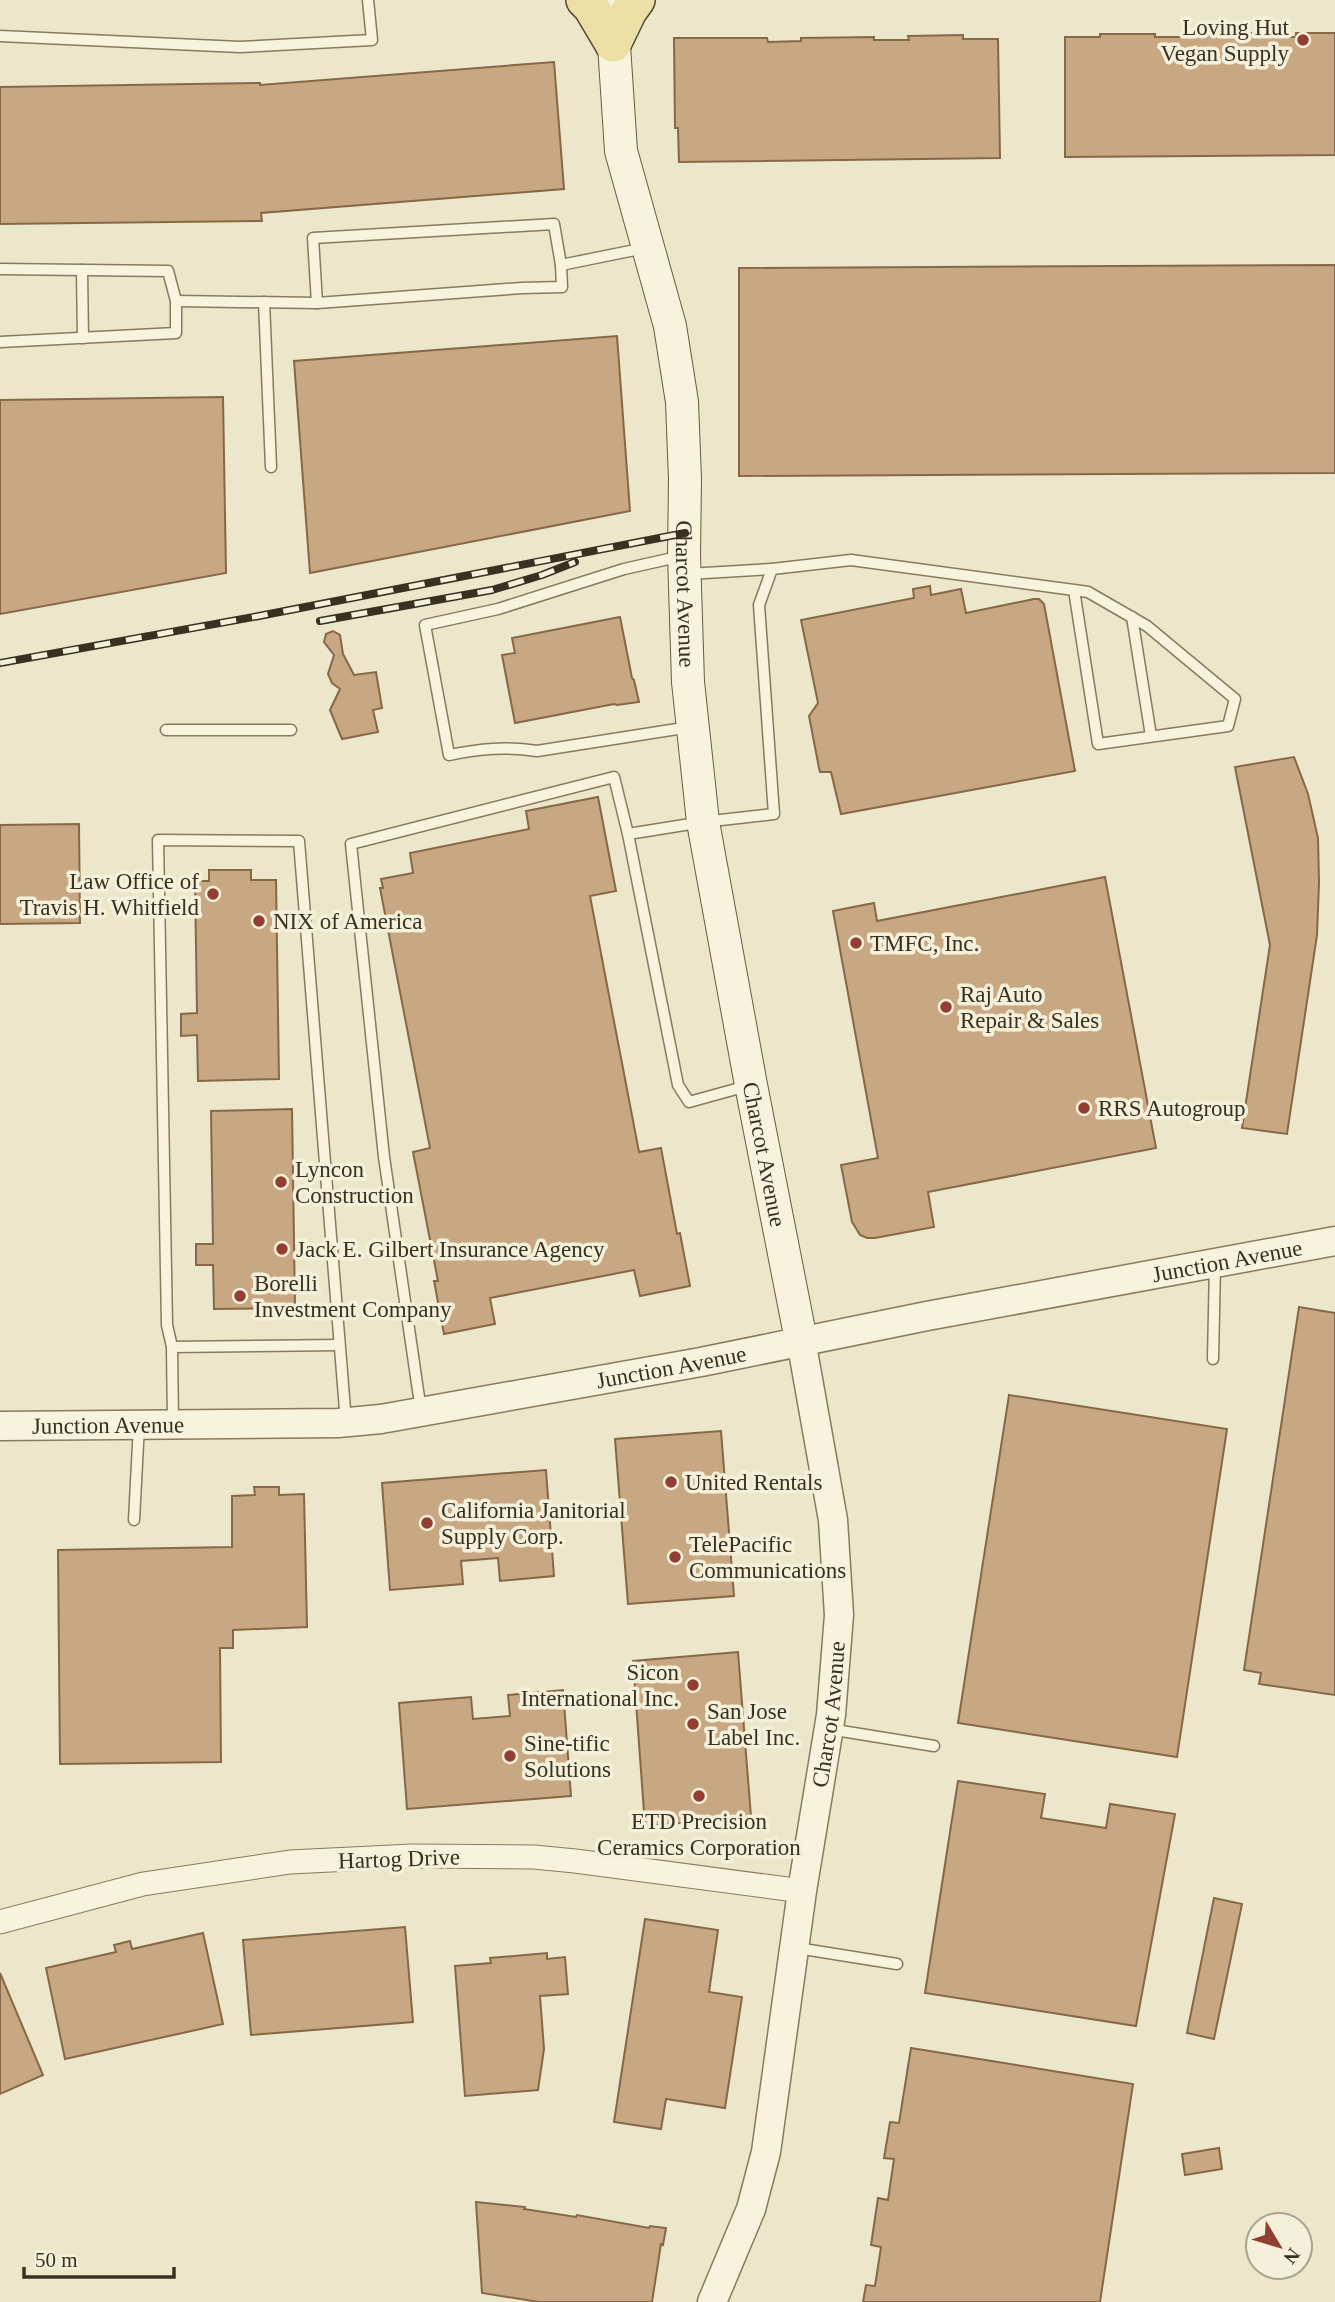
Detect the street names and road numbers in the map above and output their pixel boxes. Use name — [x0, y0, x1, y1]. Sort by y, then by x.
street label: Charcot Avenue — [671, 520, 700, 668]
street label: Charcot Avenue — [738, 1080, 791, 1229]
street label: Junction Avenue — [1150, 1235, 1304, 1287]
street label: Junction Avenue — [594, 1341, 748, 1393]
street label: Junction Avenue — [32, 1412, 184, 1438]
street label: Charcot Avenue — [807, 1640, 849, 1789]
street label: Hartog Drive — [338, 1844, 460, 1874]

